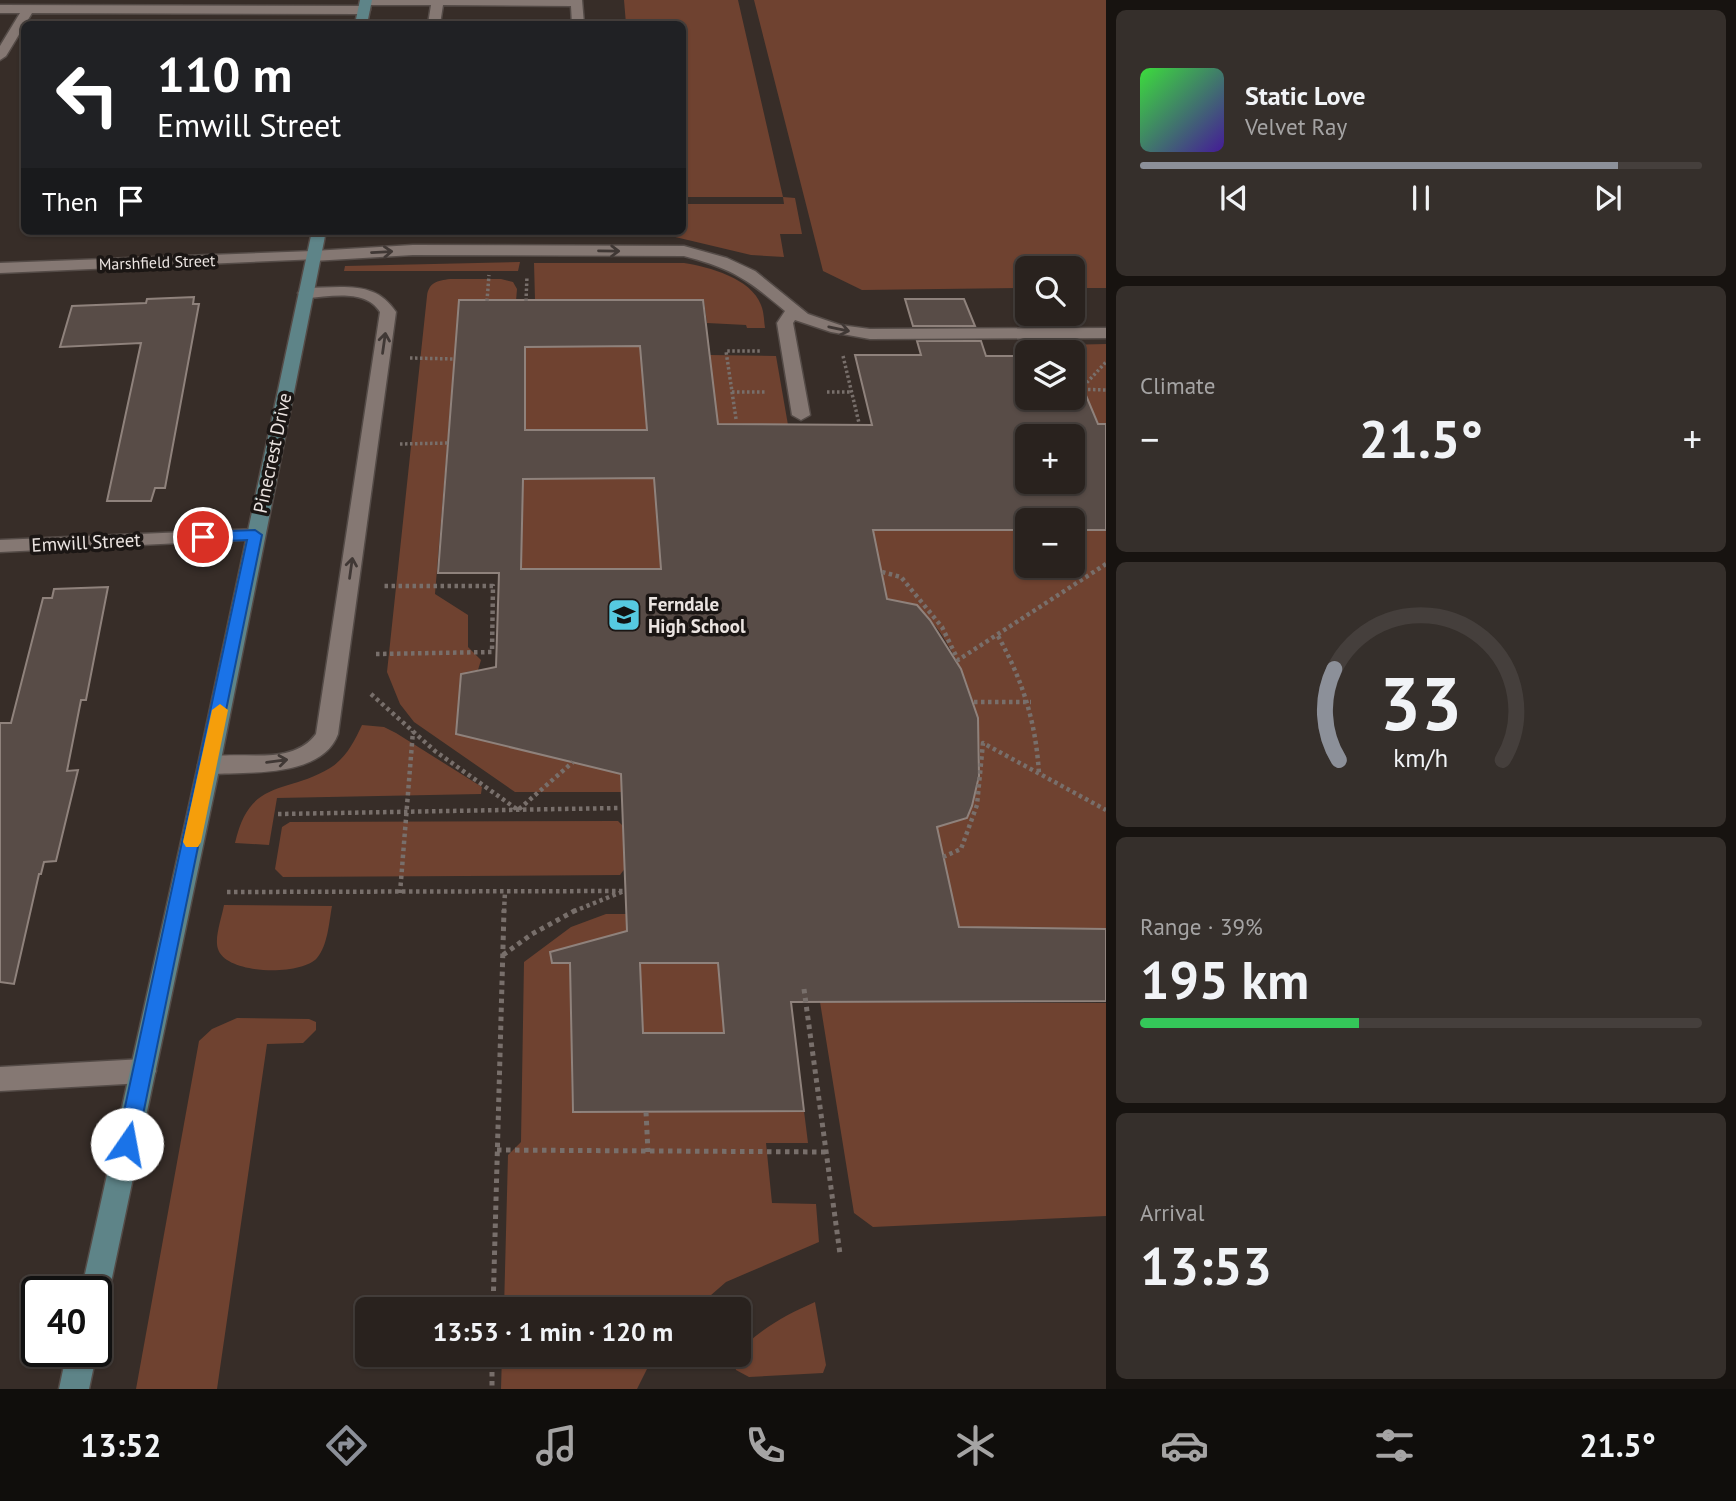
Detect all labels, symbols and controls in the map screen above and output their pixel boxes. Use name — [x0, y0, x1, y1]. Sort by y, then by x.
text: 110 m — [157, 42, 292, 106]
icon: left — [42, 49, 133, 140]
text: Static Love — [1245, 79, 1366, 112]
text: Emwill Street — [157, 104, 341, 146]
text: Velvet Ray — [1245, 112, 1347, 141]
icon: previous — [1215, 179, 1253, 217]
icon: pause — [1402, 179, 1440, 217]
icon: next — [1589, 179, 1627, 217]
icon: arrive — [112, 182, 150, 220]
text: Then — [42, 185, 98, 218]
one-way arrow — [597, 244, 620, 258]
one-way arrow — [370, 245, 392, 258]
street label: Marshfield Street — [98, 250, 216, 274]
map controls — [1015, 256, 1085, 578]
button: search — [1015, 256, 1085, 326]
one-way arrow — [827, 323, 850, 336]
one-way arrow — [377, 332, 390, 355]
button: layers — [1015, 340, 1085, 410]
text: Climate — [1140, 371, 1215, 400]
street label: Pinecrest Drive — [248, 391, 296, 515]
text: 21.5° — [1359, 405, 1483, 472]
text: − — [1140, 414, 1159, 463]
text: + — [1683, 414, 1702, 463]
button: + — [1015, 424, 1085, 494]
pin — [173, 507, 233, 567]
button: − — [1015, 508, 1085, 578]
icon: arrive — [184, 518, 222, 556]
street label: Emwill Street — [31, 527, 142, 557]
one-way arrow — [345, 557, 358, 580]
place label: Ferndale High School — [648, 592, 746, 638]
school or university icon: Ferndale High School — [605, 596, 643, 634]
text: 33 — [1380, 657, 1462, 751]
text: km/h — [1394, 742, 1448, 774]
one-way arrow — [265, 754, 288, 767]
text: Range · 39% — [1140, 912, 1263, 941]
text: 195 km — [1140, 946, 1309, 1013]
position arrow — [90, 1107, 164, 1181]
text: Arrival — [1140, 1198, 1204, 1227]
text: 13:53 — [1140, 1232, 1272, 1299]
speed limit sign: 40 — [21, 1276, 112, 1367]
text: 13:53 · 1 min · 120 m — [433, 1315, 673, 1348]
icon: directions — [322, 1421, 371, 1470]
icon: music — [532, 1421, 581, 1470]
icon: phone — [741, 1421, 790, 1470]
icon: climate — [951, 1421, 1000, 1470]
icon: car — [1160, 1421, 1209, 1470]
icon: filters — [1370, 1421, 1419, 1470]
text: 13:52 — [80, 1424, 161, 1466]
text: 21.5° — [1579, 1424, 1656, 1466]

